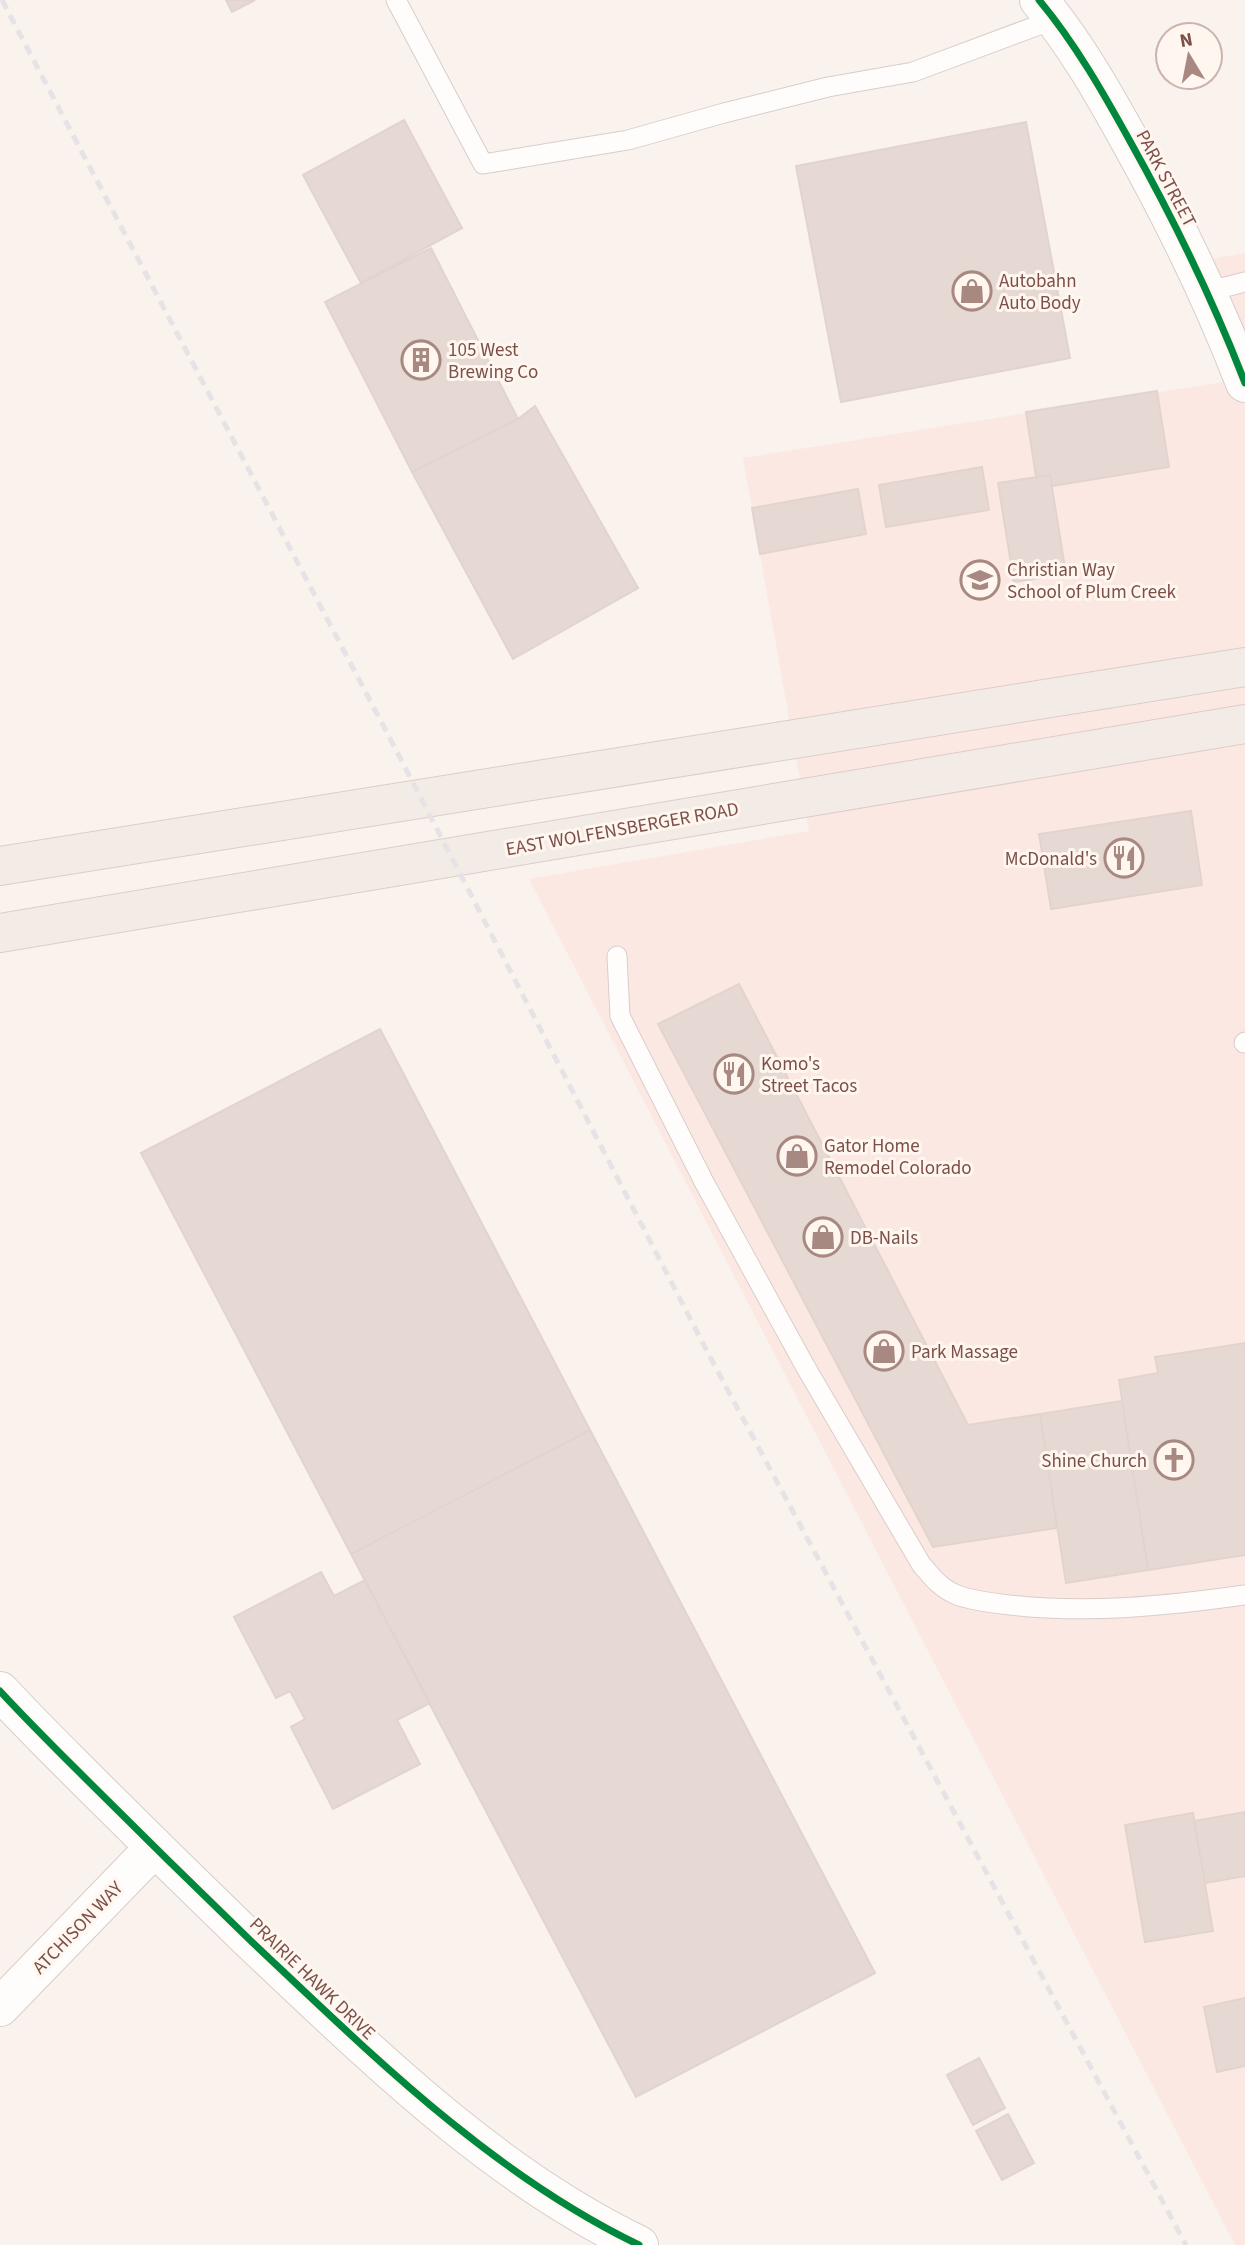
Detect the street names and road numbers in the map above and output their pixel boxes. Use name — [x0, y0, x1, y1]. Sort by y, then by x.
street label: PARK STREET — [1129, 125, 1203, 232]
street label: EAST WOLFENSBERGER ROAD — [504, 796, 741, 863]
street label: ATCHISON WAY — [27, 1875, 130, 1981]
street label: PRAIRIE HAWK DRIVE — [243, 1912, 381, 2047]

